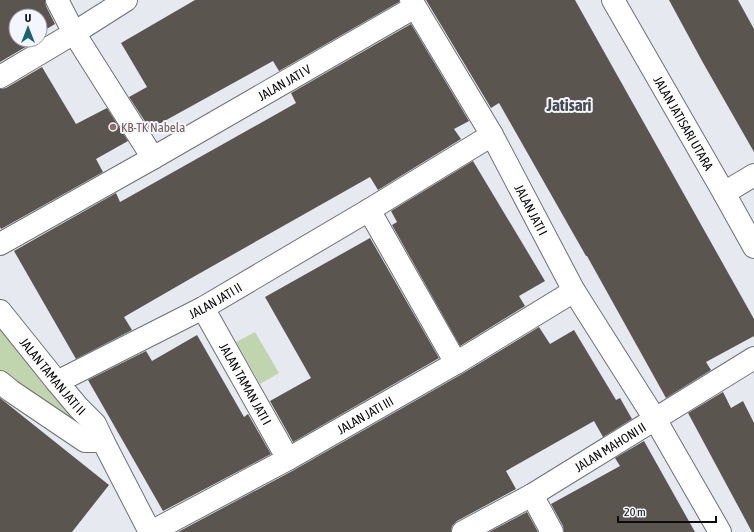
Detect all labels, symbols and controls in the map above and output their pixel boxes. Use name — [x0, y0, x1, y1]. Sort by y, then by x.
north arrow — [8, 8, 48, 48]
text: U — [25, 12, 31, 24]
street label: JALAN JATI V — [255, 61, 314, 103]
street label: JALAN JATISARI UTARA — [651, 73, 717, 173]
district label: Jatisari — [546, 95, 592, 115]
place label: KB-TK Nabela — [121, 120, 185, 135]
marker: KB-TK Nabela — [108, 122, 118, 132]
street label: JALAN JATI I — [512, 182, 551, 238]
street label: JALAN JATI II — [186, 279, 245, 322]
street label: JALAN TAMAN JATI II — [17, 335, 89, 418]
street label: JALAN TAMAN JATI I — [217, 340, 275, 427]
street label: JALAN JATI III — [334, 393, 396, 437]
street label: JALAN MAHONI II — [572, 419, 648, 475]
scale bar — [618, 498, 716, 524]
text: 20 m — [624, 505, 646, 519]

